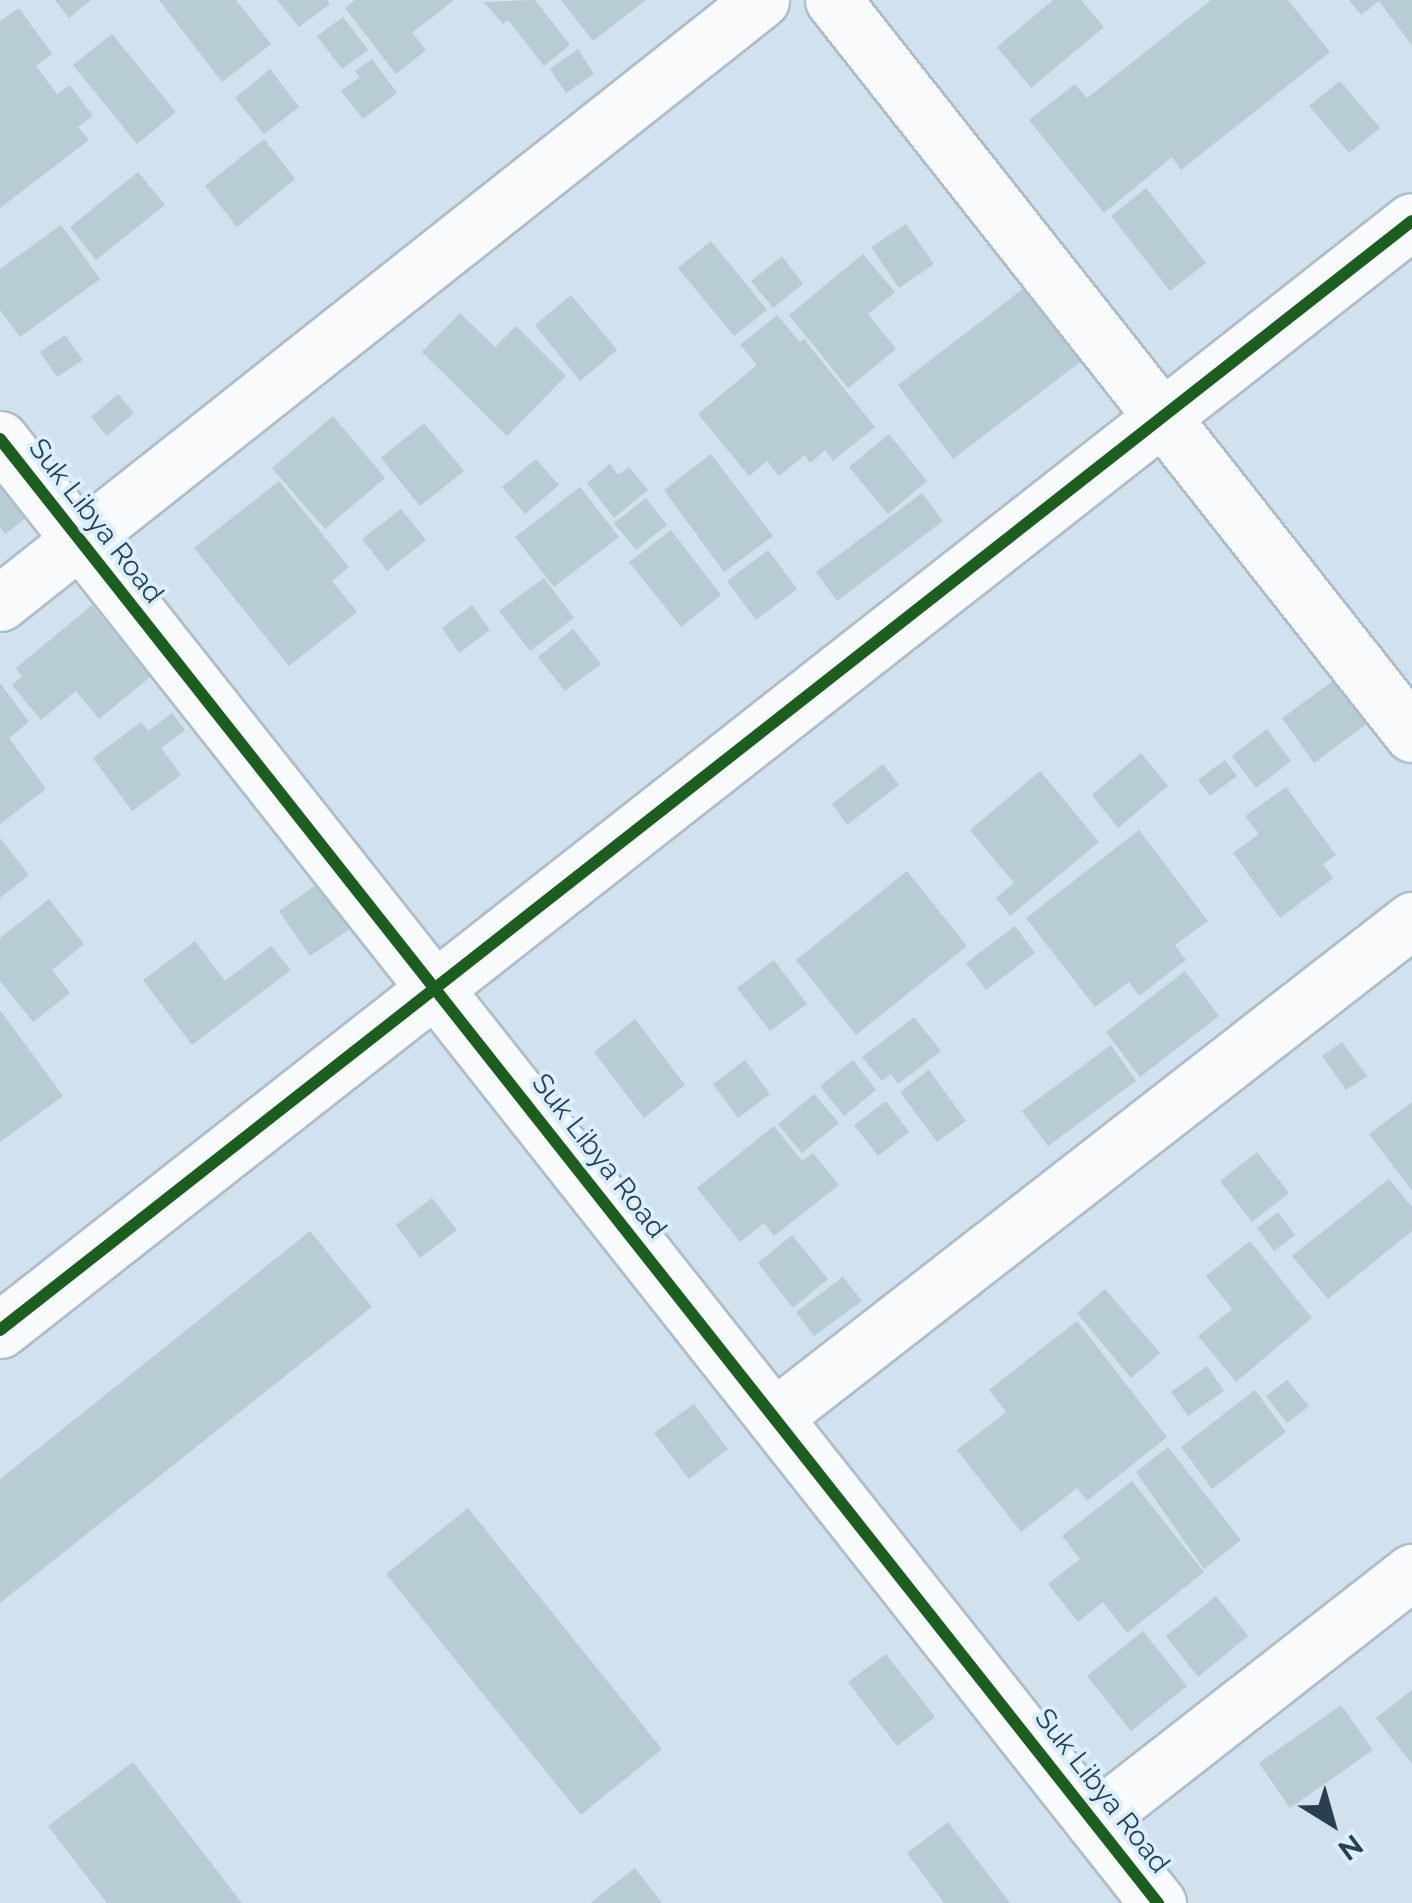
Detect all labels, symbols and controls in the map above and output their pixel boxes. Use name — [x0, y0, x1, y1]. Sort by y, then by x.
street label: Suk Libya Road — [21, 432, 171, 610]
street label: Suk Libya Road — [524, 1067, 674, 1245]
street label: Suk Libya Road — [1027, 1702, 1177, 1880]
north arrow — [1282, 1773, 1382, 1873]
text: N — [1332, 1828, 1369, 1867]

